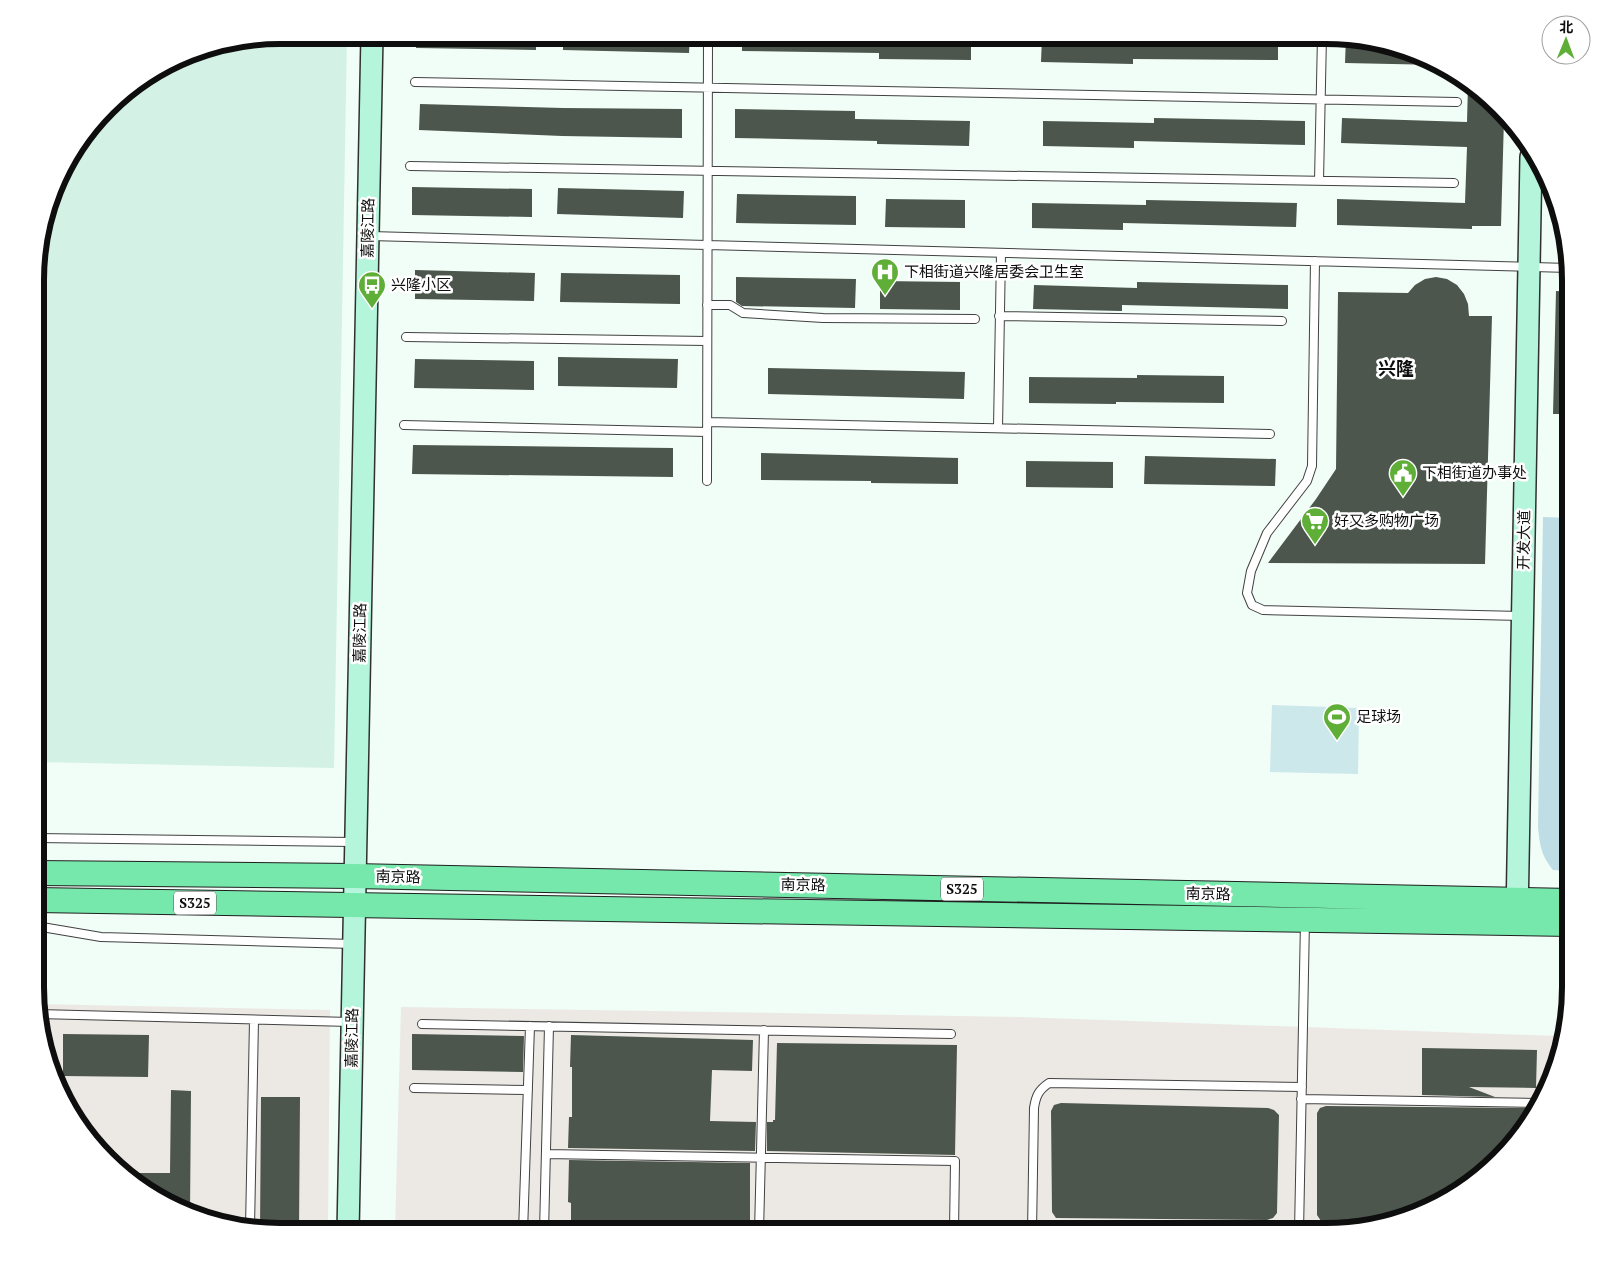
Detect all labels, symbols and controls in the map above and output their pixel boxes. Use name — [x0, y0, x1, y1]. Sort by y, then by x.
north arrow — [1541, 15, 1591, 65]
text: 北 — [1559, 17, 1573, 36]
street label: 嘉陵江路 — [356, 198, 378, 258]
hospital icon: 下相街道兴隆居委会卫生室 — [870, 257, 900, 296]
place label: 下相街道兴隆居委会卫生室 — [904, 261, 1084, 281]
bus stop icon: 兴隆小区 — [357, 270, 387, 309]
place label: 兴隆小区 — [391, 274, 451, 294]
district label: 兴隆 — [1378, 356, 1414, 380]
public building icon: 下相街道办事处 — [1388, 458, 1418, 497]
place label: 下相街道办事处 — [1422, 462, 1527, 482]
supermarket icon: 好又多购物广场 — [1300, 506, 1330, 545]
place label: 好又多购物广场 — [1334, 510, 1439, 530]
street label: 开发大道 — [1512, 510, 1534, 570]
street label: 嘉陵江路 — [348, 603, 370, 663]
sports icon: 足球场 — [1322, 702, 1352, 741]
place label: 足球场 — [1356, 706, 1401, 726]
street label: 南京路 — [375, 866, 421, 886]
street label: 南京路 — [780, 874, 826, 894]
road number: S325 — [941, 878, 983, 901]
street label: 南京路 — [1185, 883, 1231, 903]
road number: S325 — [174, 891, 216, 914]
street label: 嘉陵江路 — [340, 1008, 362, 1068]

